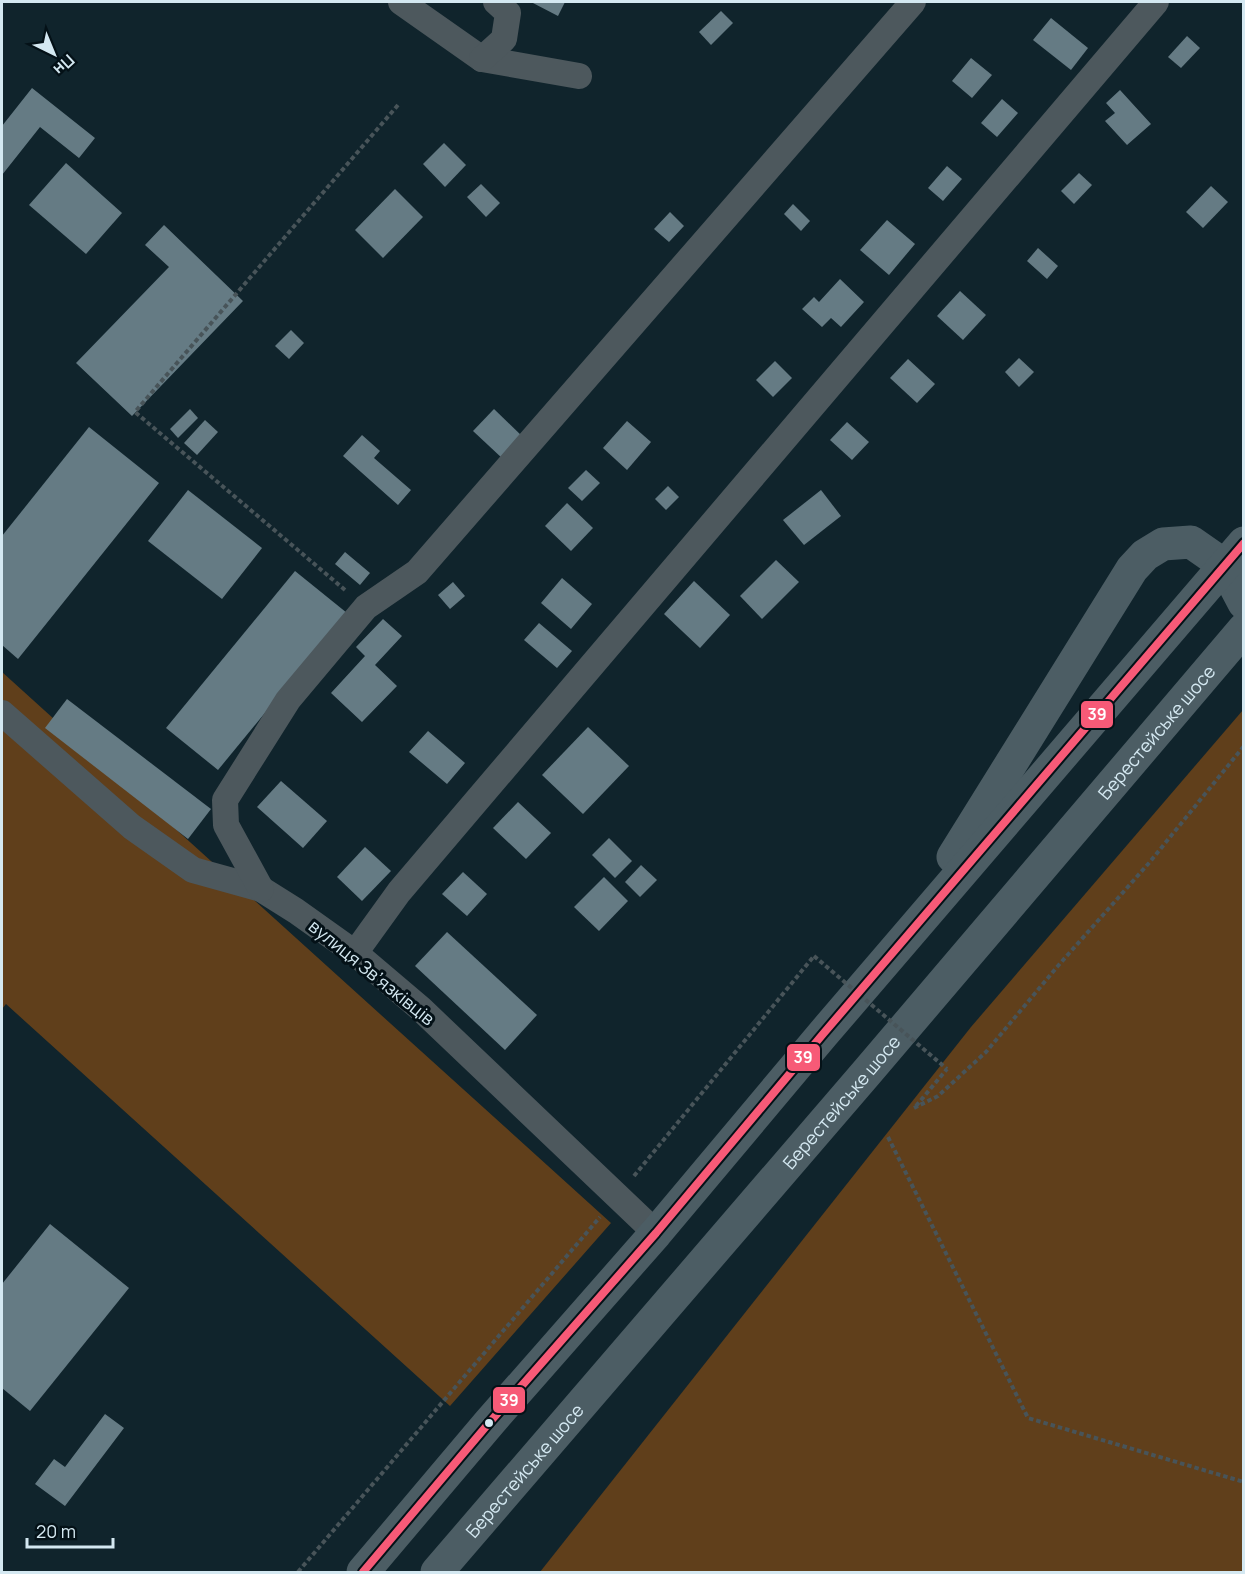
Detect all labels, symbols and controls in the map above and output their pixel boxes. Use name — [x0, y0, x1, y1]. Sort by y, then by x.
north arrow — [24, 24, 84, 84]
text: Пн — [49, 50, 80, 80]
street label: Берестейське шосе — [1092, 660, 1220, 804]
line badge: 39 — [1080, 700, 1114, 729]
text: 39 — [1087, 703, 1107, 725]
street label: вулиця Звʼязківців — [304, 914, 440, 1030]
street label: Берестейське шосе — [777, 1030, 906, 1174]
line badge: 39 — [786, 1043, 821, 1072]
text: 39 — [793, 1046, 813, 1068]
line badge: 39 — [492, 1386, 526, 1414]
text: 39 — [499, 1389, 519, 1411]
street label: Берестейське шосе — [460, 1398, 589, 1542]
unlabelled marker — [483, 1417, 495, 1429]
scale bar — [27, 1511, 112, 1549]
text: 20 m — [36, 1519, 76, 1543]

